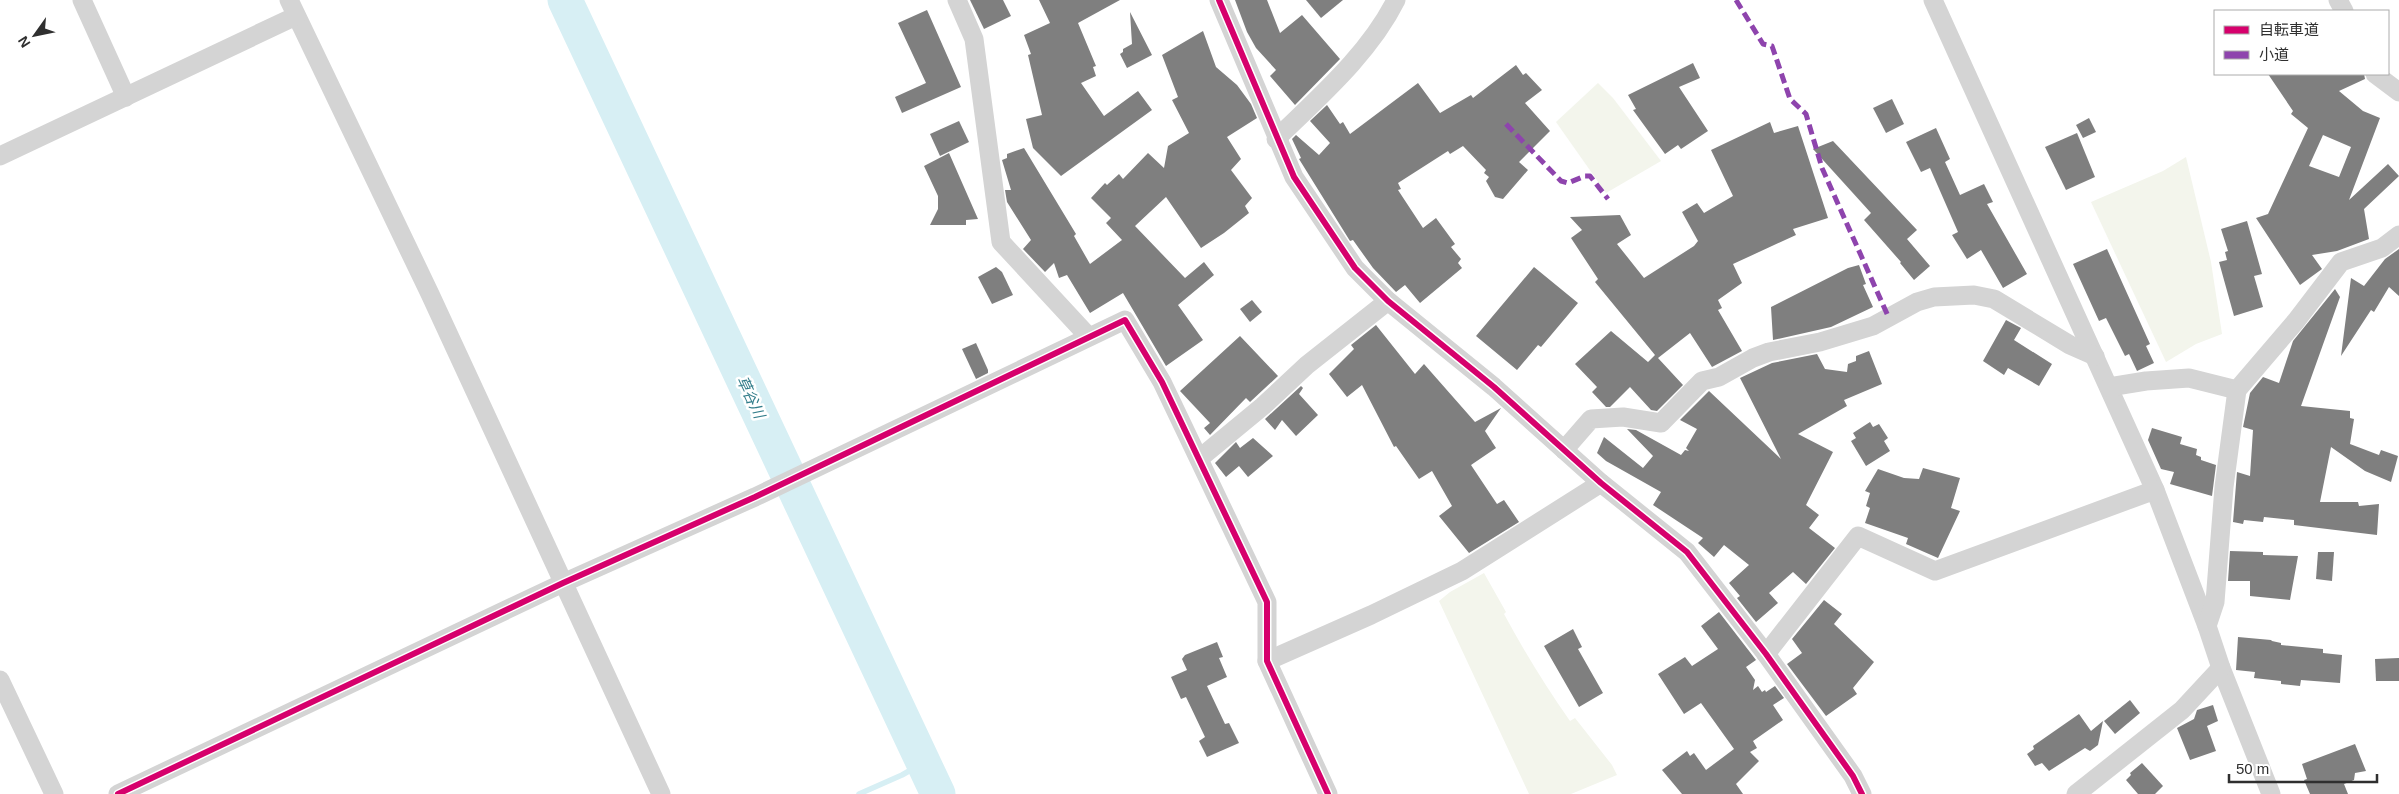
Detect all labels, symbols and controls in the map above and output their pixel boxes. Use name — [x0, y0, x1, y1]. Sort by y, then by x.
north arrow — [10, 10, 60, 60]
legend — [2214, 10, 2389, 75]
text: 自転車道 — [2259, 21, 2319, 38]
text: N — [15, 33, 34, 51]
text: 小道 — [2259, 46, 2289, 63]
water label: 草谷川 — [734, 373, 769, 423]
scale bar — [2229, 752, 2376, 784]
text: 50 m — [2236, 760, 2269, 777]

